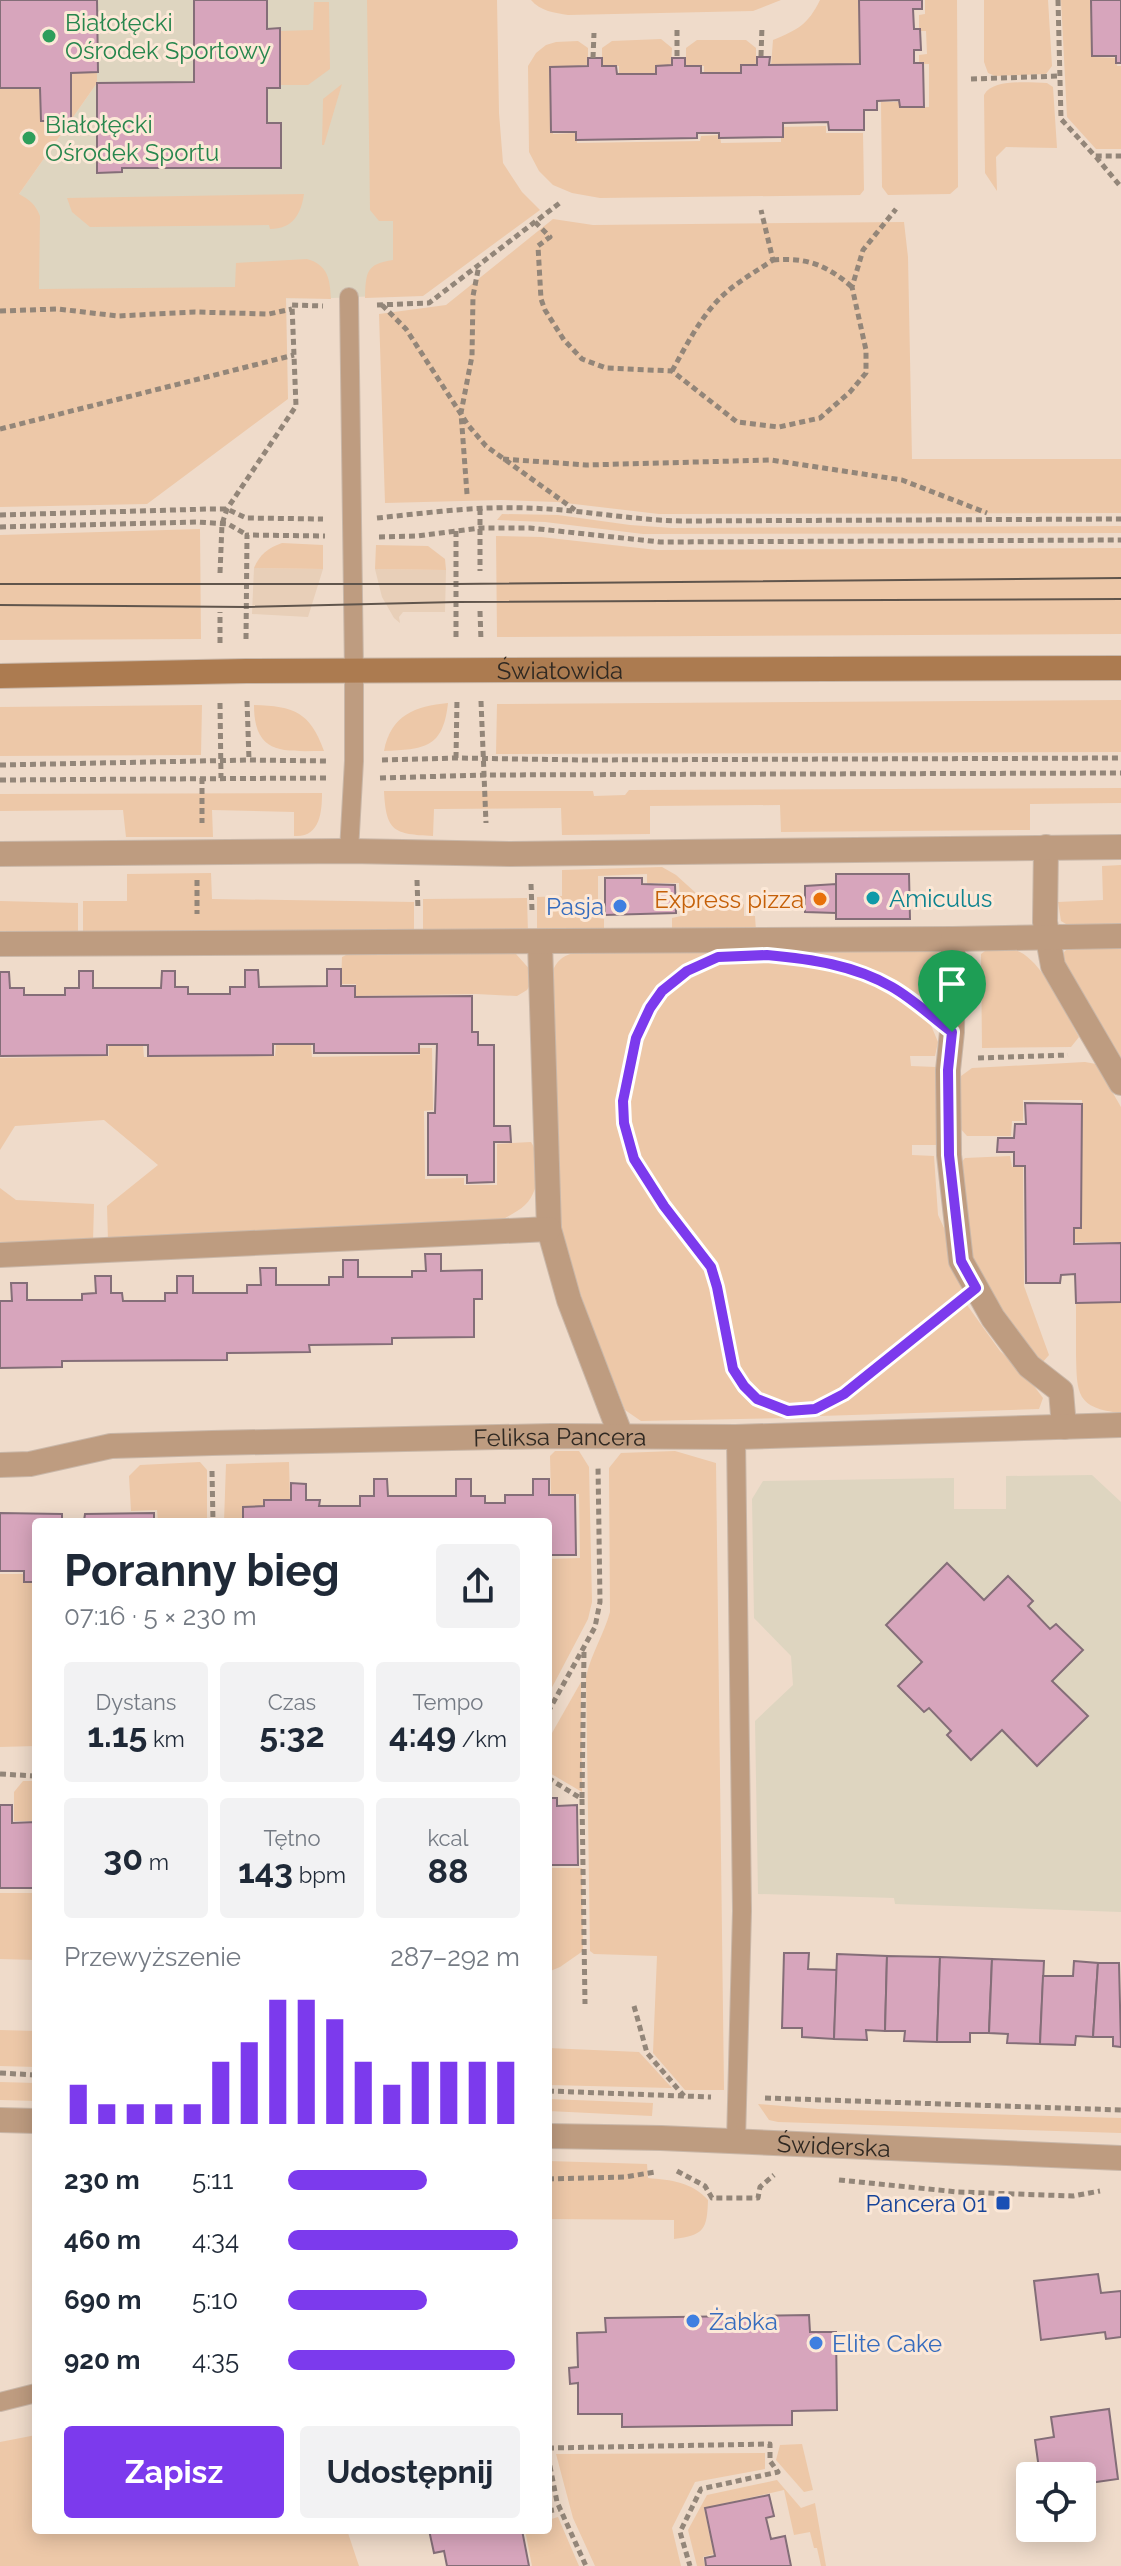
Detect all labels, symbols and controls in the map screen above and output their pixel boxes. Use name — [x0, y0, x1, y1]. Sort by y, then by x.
place label: Białołęcki Ośrodek Sportowy — [65, 8, 271, 65]
marker: Białołęcki Ośrodek Sportowy — [40, 27, 58, 45]
place label: Białołęcki Ośrodek Sportu — [45, 110, 219, 167]
marker: Białołęcki Ośrodek Sportu — [20, 129, 38, 147]
street label: Światowida — [497, 655, 623, 685]
place label: Amiculus — [889, 884, 992, 913]
place label: Express pizza — [654, 885, 804, 914]
marker: Amiculus — [864, 889, 882, 907]
marker: Express pizza — [811, 890, 829, 908]
place label: Pasja — [546, 892, 604, 921]
marker: Pasja — [611, 897, 629, 915]
pin — [918, 950, 986, 1032]
icon: arrive — [930, 962, 974, 1006]
street label: Feliksa Pancera — [473, 1421, 647, 1452]
button: share — [436, 1544, 520, 1628]
text: Poranny bieg — [64, 1545, 340, 1596]
text: 07:16 · 5 × 230 m — [64, 1601, 257, 1631]
text: Dystans — [96, 1689, 176, 1715]
text: Czas — [268, 1689, 316, 1715]
text: Tempo — [413, 1689, 483, 1715]
text: 1.15 — [87, 1715, 147, 1755]
text: 5:32 — [259, 1715, 325, 1755]
text: 4:49 — [389, 1715, 456, 1755]
text: km — [147, 1726, 185, 1752]
text: /km — [456, 1726, 507, 1752]
text: Tętno — [263, 1825, 321, 1851]
text: kcal — [427, 1825, 469, 1851]
text: 30 — [103, 1838, 143, 1878]
text: m — [143, 1849, 169, 1875]
text: 143 — [238, 1851, 293, 1891]
text: 88 — [427, 1851, 469, 1891]
text: bpm — [293, 1862, 346, 1888]
text: Przewyższenie — [64, 1942, 241, 1972]
text: 287–292 m — [390, 1942, 520, 1972]
street label: Świderska — [776, 2129, 891, 2162]
text: 230 m — [64, 2165, 140, 2195]
text: 5:11 — [192, 2165, 233, 2195]
place label: Pancera 01 — [865, 2189, 987, 2218]
marker: Pancera 01 — [994, 2194, 1012, 2212]
text: 460 m — [64, 2225, 141, 2255]
text: 4:34 — [192, 2225, 239, 2255]
text: 690 m — [64, 2285, 142, 2315]
text: 5:10 — [192, 2285, 238, 2315]
place label: Żabka — [709, 2307, 778, 2336]
marker: Żabka — [684, 2312, 702, 2330]
place label: Elite Cake — [832, 2329, 942, 2358]
marker: Elite Cake — [807, 2334, 825, 2352]
text: 920 m — [64, 2345, 140, 2375]
text: 4:35 — [192, 2345, 239, 2375]
button: Zapisz — [64, 2426, 284, 2518]
button: Udostępnij — [300, 2426, 520, 2518]
map controls — [1016, 2462, 1096, 2542]
button: locate — [1016, 2462, 1096, 2542]

